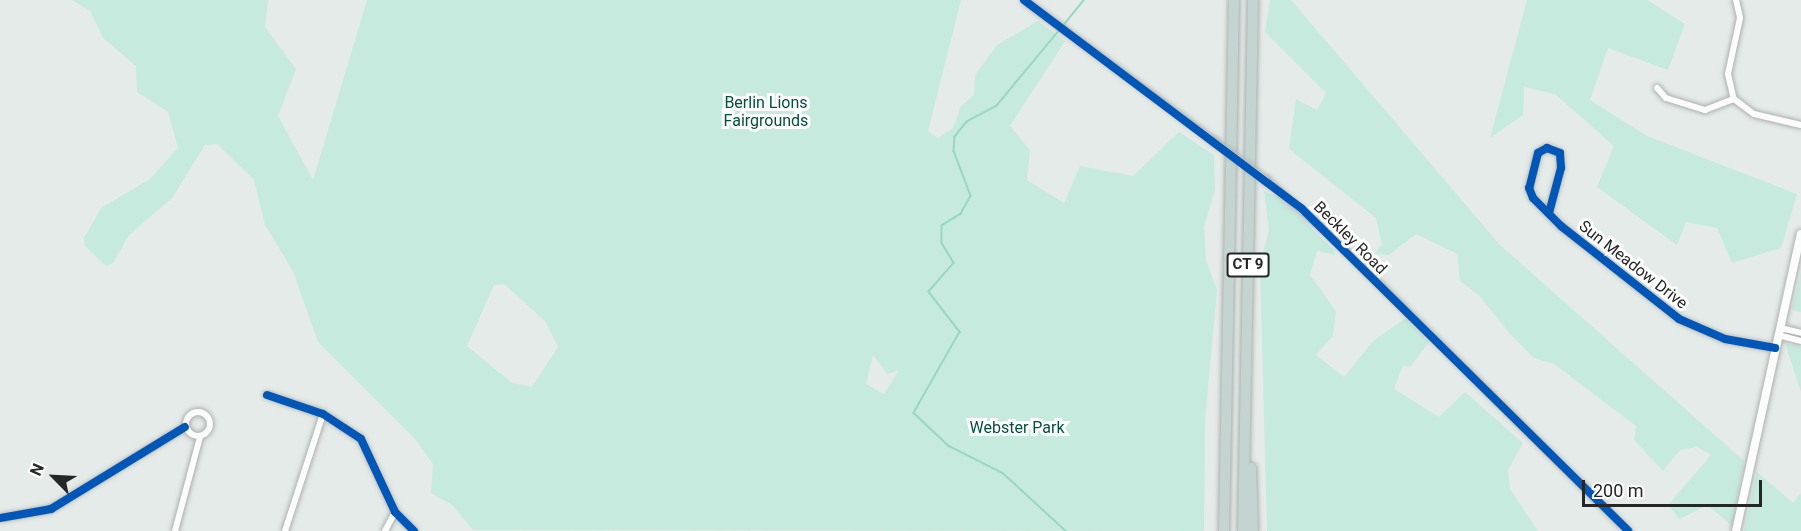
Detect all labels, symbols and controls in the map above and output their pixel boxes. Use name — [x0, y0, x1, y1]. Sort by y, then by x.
park label: Berlin Lions Fairgrounds — [724, 93, 808, 131]
street label: Beckley Road — [1309, 197, 1391, 279]
street label: Sun Meadow Drive — [1575, 217, 1691, 313]
road number: CT 9 — [1226, 253, 1270, 277]
park label: Webster Park — [969, 418, 1065, 438]
north arrow — [24, 447, 84, 507]
text: N — [26, 460, 48, 479]
scale bar — [1585, 468, 1765, 506]
text: 200 m — [1593, 480, 1644, 501]

